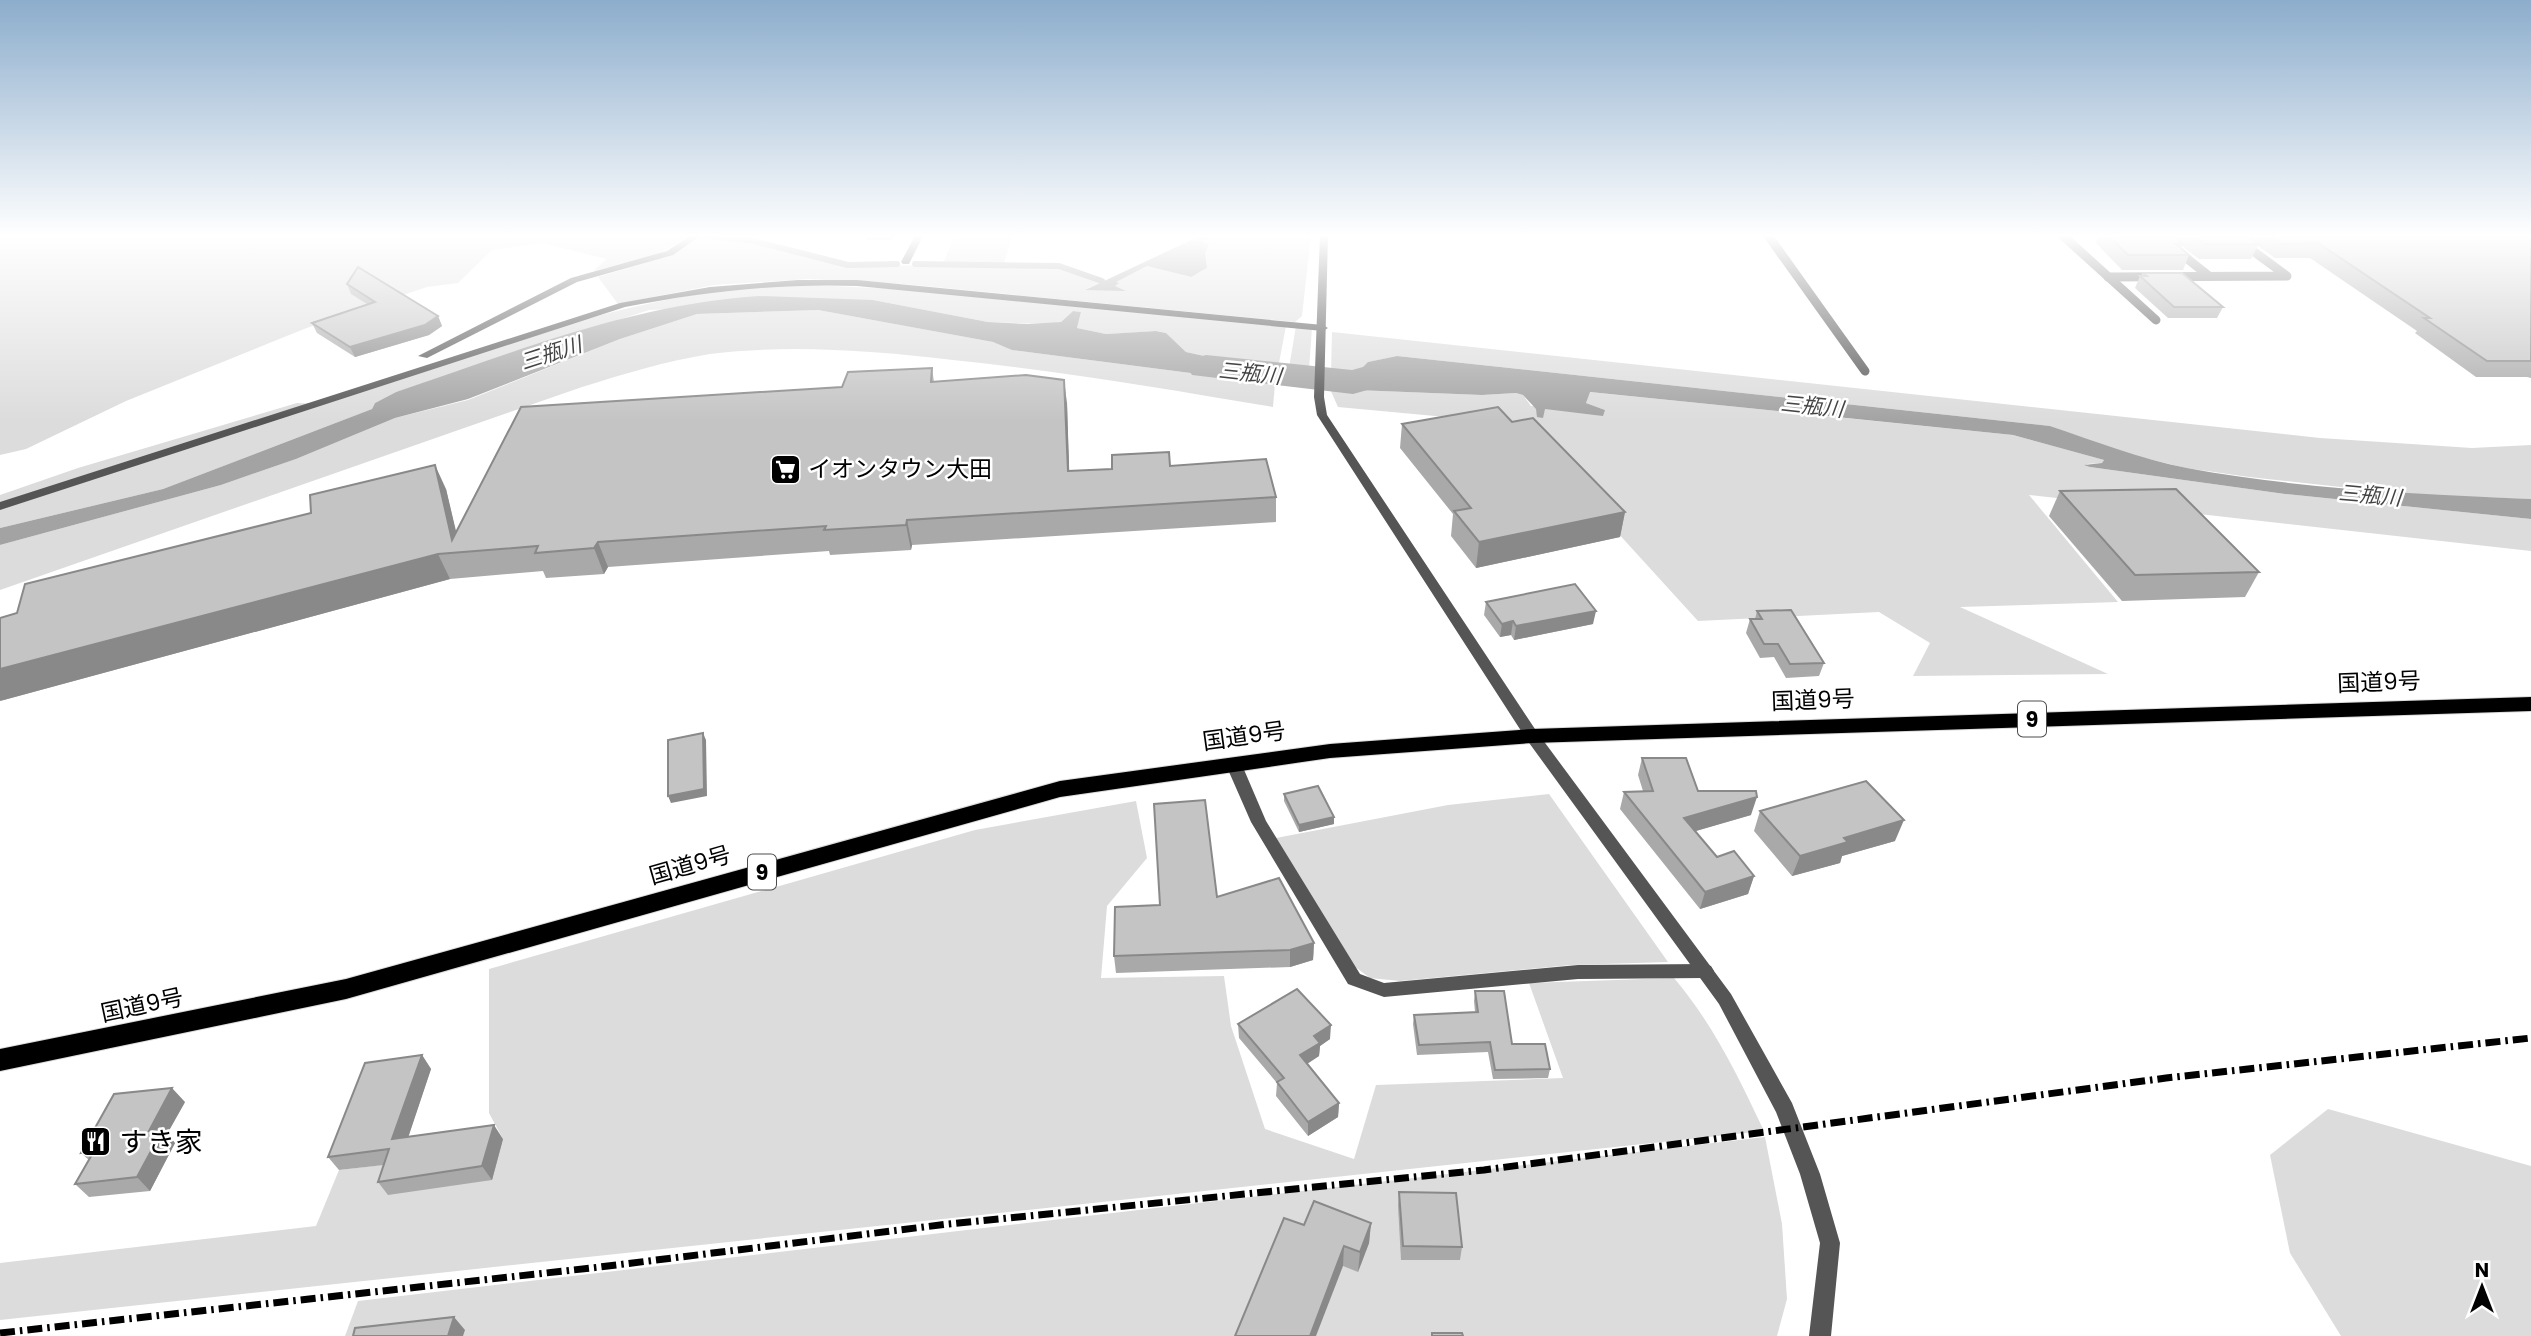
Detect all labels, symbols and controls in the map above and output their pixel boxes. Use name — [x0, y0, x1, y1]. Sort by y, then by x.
water label: 三瓶川 — [517, 329, 587, 377]
water label: 三瓶川 — [1217, 355, 1285, 391]
water label: 三瓶川 — [1779, 388, 1847, 424]
supermarket icon: イオンタウン大田 — [768, 452, 802, 486]
place label: イオンタウン大田 — [808, 453, 992, 485]
water label: 三瓶川 — [2337, 478, 2405, 512]
street label: 国道9号 — [2337, 665, 2421, 699]
street label: 国道9号 — [1771, 683, 1855, 717]
road number: 9 — [2018, 702, 2046, 736]
street label: 国道9号 — [1200, 714, 1288, 758]
street label: 国道9号 — [645, 838, 735, 892]
road number: 9 — [748, 854, 776, 890]
street label: 国道9号 — [98, 981, 186, 1029]
place label: すき家 — [119, 1123, 203, 1162]
restaurant icon: すき家 — [79, 1125, 113, 1159]
north arrow — [2447, 1252, 2517, 1322]
text: N — [2475, 1257, 2489, 1284]

